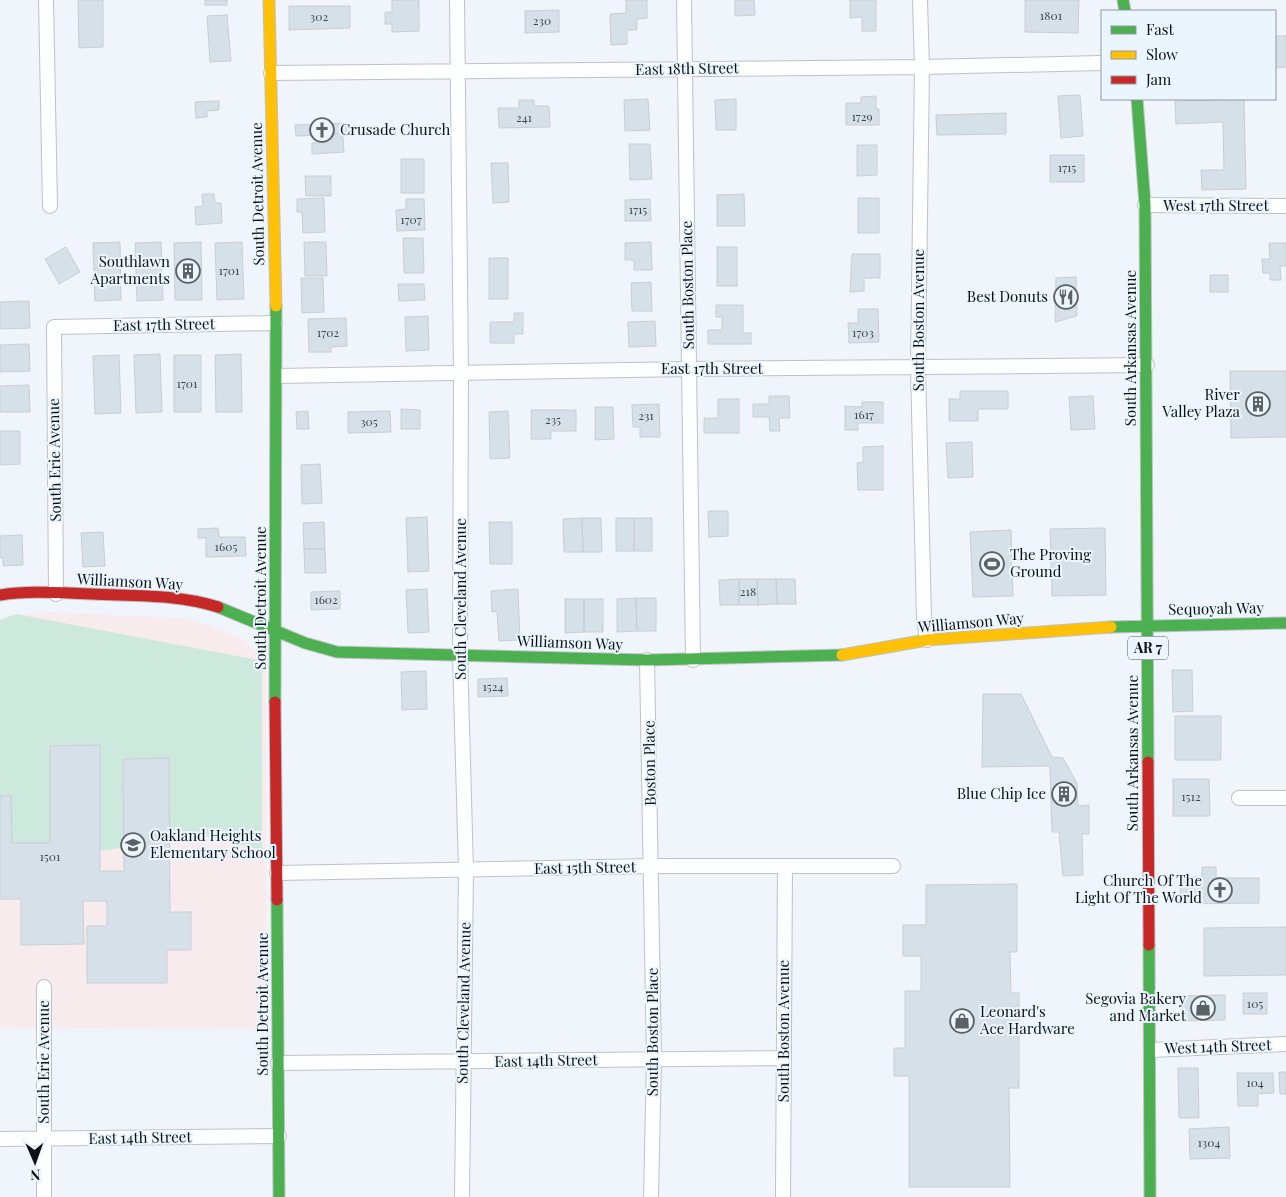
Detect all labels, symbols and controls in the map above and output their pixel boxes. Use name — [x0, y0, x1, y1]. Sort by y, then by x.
house number: 1801 — [1040, 7, 1063, 23]
house number: 302 — [310, 8, 328, 24]
legend — [1101, 10, 1276, 100]
house number: 230 — [533, 12, 551, 28]
text: Fast — [1146, 19, 1175, 39]
text: Slow — [1146, 44, 1178, 64]
street label: East 18th Street — [635, 57, 740, 79]
text: Jam — [1145, 69, 1172, 89]
house number: 1729 — [851, 108, 873, 124]
house number: 241 — [516, 109, 533, 125]
church icon: Crusade Church — [309, 117, 335, 143]
place label: Crusade Church — [340, 119, 450, 139]
street label: South Detroit Avenue — [246, 122, 268, 266]
house number: 1715 — [1058, 159, 1076, 175]
street label: West 17th Street — [1162, 195, 1269, 215]
house number: 1715 — [629, 201, 647, 217]
house number: 1707 — [400, 211, 422, 227]
street label: South Boston Place — [676, 221, 698, 350]
street label: South Boston Avenue — [908, 249, 928, 391]
place label: Southlawn Apartments — [89, 251, 170, 288]
building icon: Southlawn Apartments — [175, 258, 201, 284]
house number: 1701 — [219, 262, 240, 278]
street label: South Arkansas Avenue — [1120, 270, 1140, 426]
restaurant icon: Best Donuts — [1053, 284, 1079, 310]
place label: Best Donuts — [967, 286, 1048, 306]
street label: East 17th Street — [113, 313, 216, 335]
house number: 1702 — [317, 324, 339, 340]
house number: 1703 — [852, 324, 874, 340]
street label: East 17th Street — [661, 358, 764, 378]
house number: 1701 — [177, 375, 198, 391]
place label: River Valley Plaza — [1161, 384, 1241, 421]
building icon: River Valley Plaza — [1245, 391, 1271, 417]
street label: South Erie Avenue — [43, 398, 65, 522]
house number: 1617 — [854, 406, 874, 422]
house number: 231 — [638, 407, 654, 423]
house number: 235 — [545, 411, 561, 427]
house number: 305 — [360, 413, 378, 429]
street label: South Cleveland Avenue — [450, 518, 470, 680]
street label: South Detroit Avenue — [250, 526, 270, 670]
house number: 1605 — [215, 538, 237, 554]
place label: The Proving Ground — [1010, 544, 1091, 581]
sports icon: The Proving Ground — [979, 551, 1005, 577]
street label: Williamson Way — [75, 568, 184, 594]
house number: 218 — [740, 583, 756, 599]
house number: 1602 — [314, 591, 338, 607]
street label: Sequoyah Way — [1168, 597, 1264, 619]
street label: Williamson Way — [916, 607, 1025, 637]
street label: Williamson Way — [516, 630, 624, 654]
road number: AR 7 — [1128, 636, 1168, 660]
street label: South Arkansas Avenue — [1122, 675, 1142, 831]
house number: 1524 — [483, 678, 504, 694]
street label: Boston Place — [638, 720, 660, 806]
building icon: Blue Chip Ice — [1051, 781, 1077, 807]
place label: Blue Chip Ice — [957, 783, 1046, 803]
house number: 1512 — [1181, 788, 1201, 804]
place label: Oakland Heights Elementary School — [150, 825, 276, 862]
school or university icon: Oakland Heights Elementary School — [120, 832, 146, 858]
house number: 1501 — [40, 848, 61, 864]
street label: East 15th Street — [534, 856, 637, 878]
place label: Church Of The Light Of The World — [1075, 870, 1202, 907]
church icon: Church Of The Light Of The World — [1207, 877, 1233, 903]
street label: South Cleveland Avenue — [452, 922, 474, 1084]
street label: South Detroit Avenue — [252, 932, 272, 1076]
street label: South Boston Avenue — [773, 960, 793, 1102]
street label: South Boston Place — [642, 968, 662, 1096]
place label: Segovia Bakery and Market — [1085, 988, 1187, 1025]
shop icon: Segovia Bakery and Market — [1190, 995, 1216, 1021]
house number: 105 — [1247, 995, 1263, 1011]
street label: South Erie Avenue — [33, 1000, 53, 1124]
place label: Leonard's Ace Hardware — [979, 1001, 1075, 1038]
shop icon: Leonard's Ace Hardware — [949, 1008, 975, 1034]
street label: West 14th Street — [1163, 1034, 1272, 1058]
street label: East 14th Street — [494, 1049, 598, 1071]
house number: 104 — [1246, 1074, 1264, 1090]
street label: East 14th Street — [88, 1126, 192, 1148]
house number: 1304 — [1198, 1134, 1220, 1150]
north arrow — [10, 1137, 60, 1187]
text: N — [30, 1166, 41, 1185]

